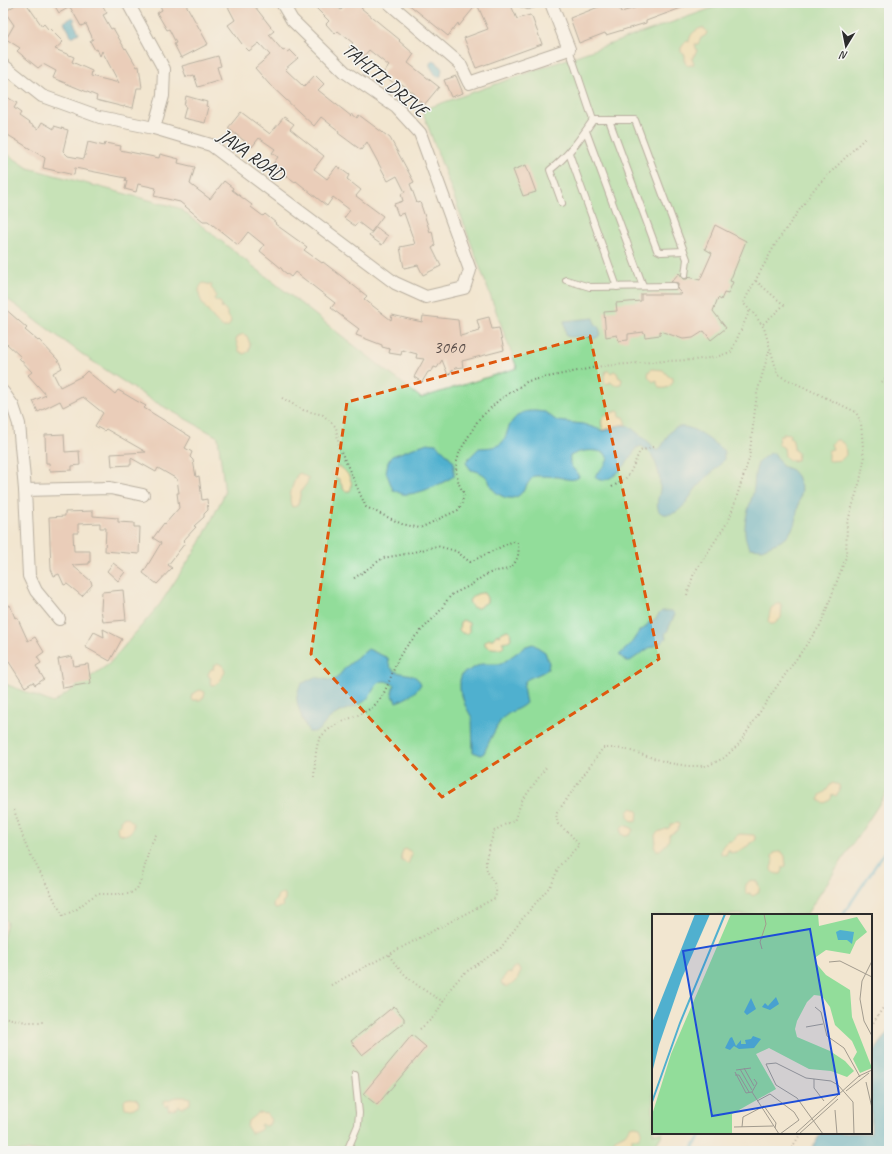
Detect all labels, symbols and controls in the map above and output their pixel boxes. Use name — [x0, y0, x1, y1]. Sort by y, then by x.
north arrow — [826, 26, 866, 66]
street label: TAHITI DRIVE — [337, 37, 435, 124]
text: N — [838, 48, 849, 63]
street label: JAVA ROAD — [212, 123, 291, 188]
house number: 3060 — [434, 337, 466, 358]
inset map — [652, 914, 872, 1134]

